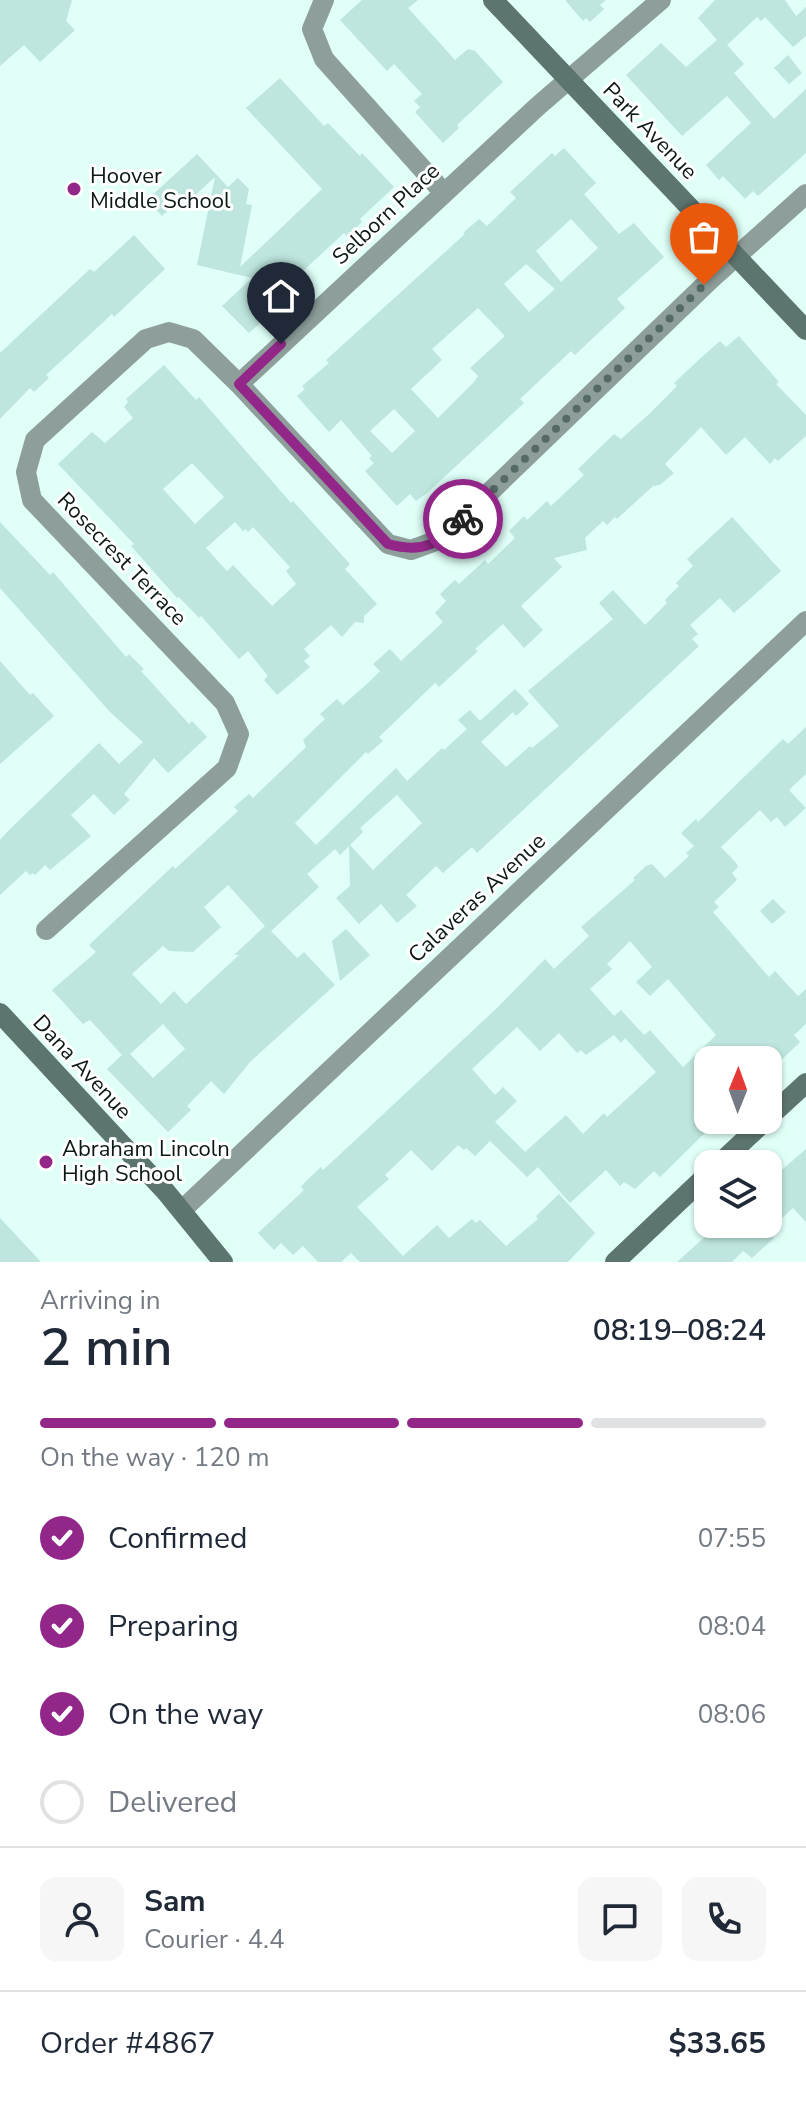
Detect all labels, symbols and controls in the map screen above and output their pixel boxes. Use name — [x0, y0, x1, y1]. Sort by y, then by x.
street label: Park Avenue — [596, 76, 704, 186]
street label: Selborn Place — [326, 156, 446, 272]
place label: Hoover Middle School — [90, 161, 231, 216]
marker: Hoover Middle School — [65, 180, 83, 198]
pin — [670, 203, 738, 285]
icon: bag — [682, 215, 726, 259]
pin — [247, 262, 315, 344]
icon: home — [259, 274, 303, 318]
courier — [423, 479, 503, 559]
street label: Rosecrest Terrace — [51, 486, 193, 632]
icon: bike — [441, 497, 485, 541]
street label: Calaveras Avenue — [402, 826, 552, 970]
street label: Dana Avenue — [26, 1008, 138, 1126]
north arrow — [694, 1046, 782, 1134]
map controls — [694, 1046, 782, 1238]
place label: Abraham Lincoln High School — [62, 1134, 230, 1189]
button: layers — [694, 1150, 782, 1238]
marker: Abraham Lincoln High School — [37, 1153, 55, 1171]
text: Arriving in — [40, 1283, 161, 1318]
text: 08:19–08:24 — [593, 1310, 766, 1351]
text: 2 min — [40, 1312, 173, 1383]
text: On the way · 120 m — [40, 1440, 269, 1475]
icon: check — [40, 1516, 84, 1560]
text: Confirmed — [108, 1518, 248, 1559]
text: 07:55 — [698, 1521, 766, 1556]
icon: check — [40, 1604, 84, 1648]
text: Preparing — [108, 1606, 239, 1647]
text: 08:04 — [698, 1609, 766, 1644]
icon: check — [40, 1692, 84, 1736]
text: On the way — [108, 1694, 263, 1735]
text: 08:06 — [698, 1697, 766, 1732]
text: Delivered — [108, 1782, 237, 1823]
button: person — [40, 1877, 124, 1961]
button: chat — [578, 1877, 662, 1961]
button: phone — [682, 1877, 766, 1961]
text: Sam — [144, 1881, 206, 1922]
text: Courier · 4.4 — [144, 1922, 285, 1957]
text: Order #4867 — [40, 2023, 215, 2064]
text: $33.65 — [669, 2023, 766, 2064]

